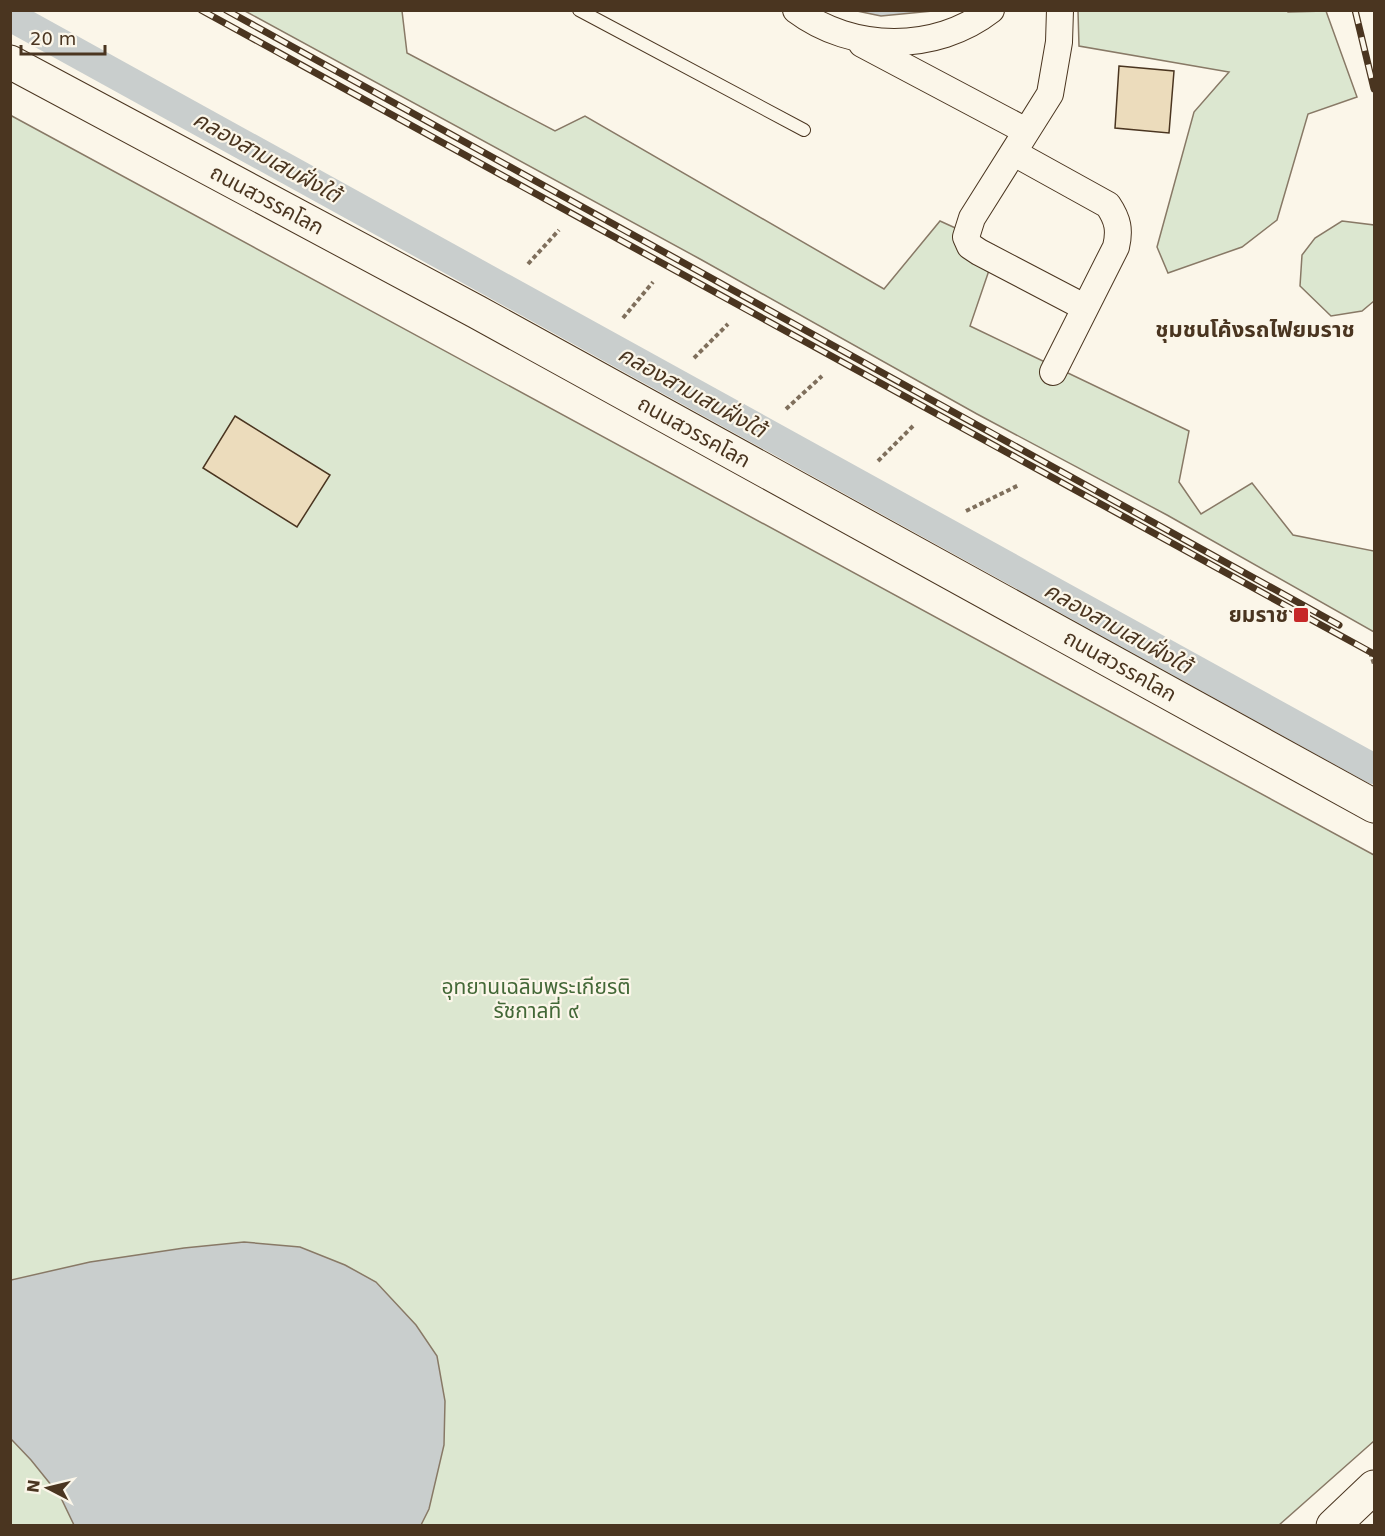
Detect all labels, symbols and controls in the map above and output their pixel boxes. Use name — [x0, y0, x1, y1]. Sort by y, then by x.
scale bar — [21, 18, 105, 56]
text: 20 m — [30, 28, 76, 49]
water label: คลองสามเสนฝั่งใต้ — [189, 104, 348, 209]
street label: ถนนสวรรคโลก — [206, 160, 328, 240]
district label: ชุมชนโค้งรถไฟยมราช — [1155, 317, 1355, 343]
water label: คลองสามเสนฝั่งใต้ — [614, 339, 773, 444]
street label: ถนนสวรรคโลก — [634, 391, 754, 473]
water label: คลองสามเสนฝั่งใต้ — [1040, 575, 1199, 680]
place label: ยมราช — [1229, 603, 1288, 627]
marker: ยมราช — [1292, 606, 1310, 624]
street label: ถนนสวรรคโลก — [1060, 625, 1180, 707]
park label: อุทยานเฉลิมพระเกียรติ รัชกาลที่ ๙ — [441, 975, 631, 1023]
north arrow — [18, 1458, 78, 1518]
text: N — [23, 1478, 44, 1494]

